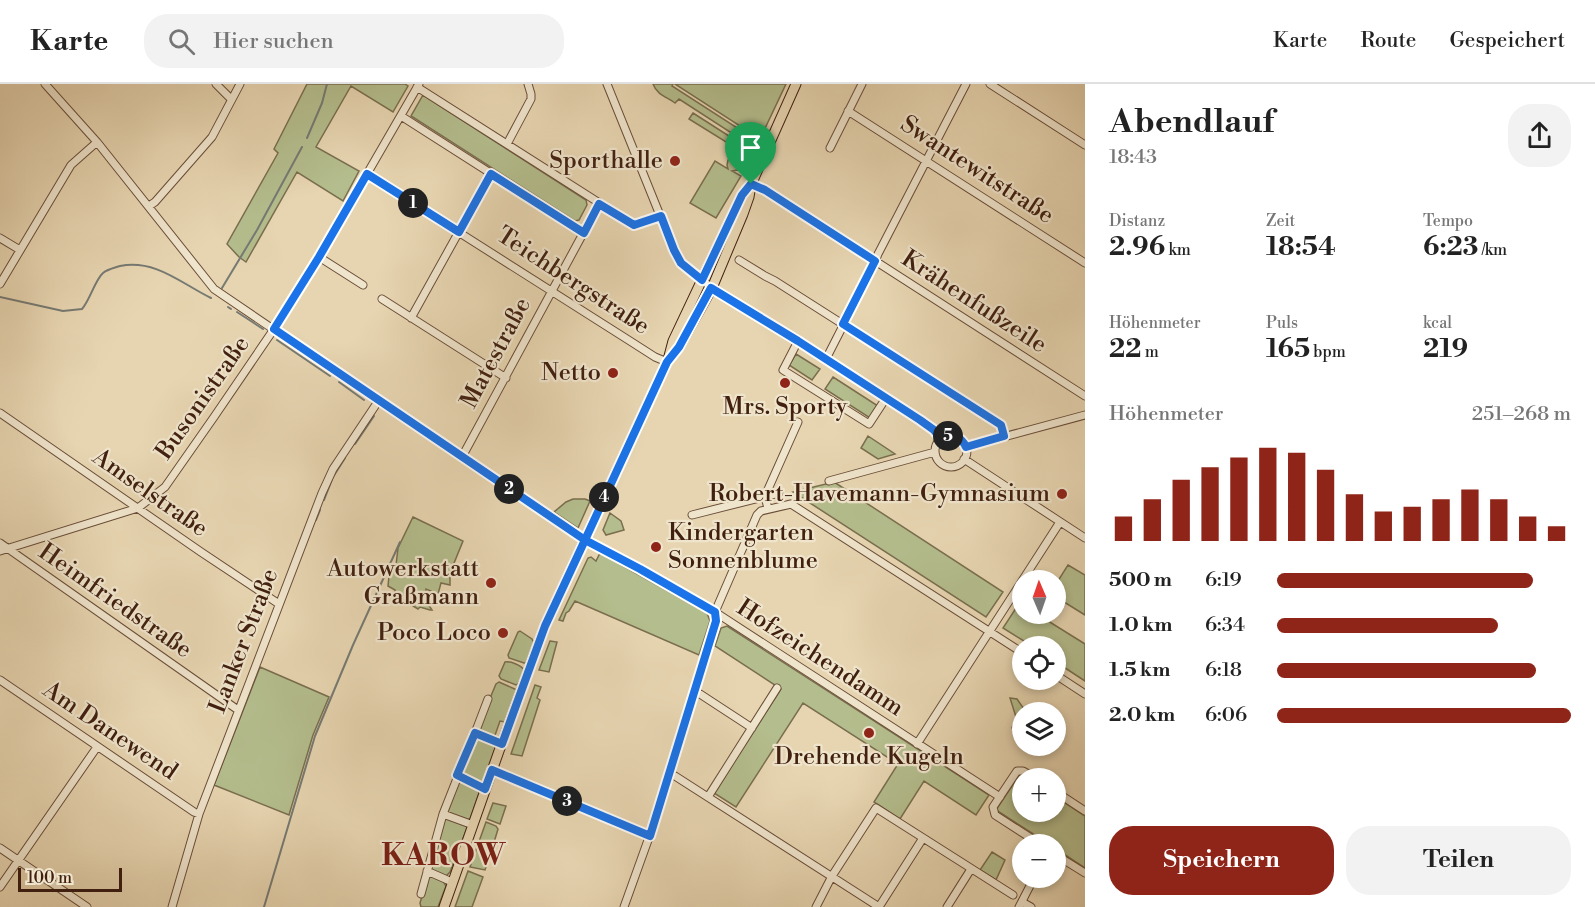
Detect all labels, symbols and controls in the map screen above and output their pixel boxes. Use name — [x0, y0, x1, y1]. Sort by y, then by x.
search box — [144, 14, 564, 68]
text: Karte — [30, 24, 108, 59]
icon: search — [165, 25, 198, 58]
text: Hier suchen — [213, 28, 334, 55]
text: Karte — [1273, 28, 1327, 54]
text: Route — [1360, 28, 1416, 54]
text: Gespeichert — [1449, 28, 1565, 54]
text: Abendlauf — [1109, 102, 1274, 143]
button: share — [1508, 104, 1571, 167]
street label: Swantewitstraße — [895, 109, 1059, 231]
pin — [725, 122, 776, 184]
icon: arrive — [734, 131, 767, 164]
text: 18:43 — [1109, 145, 1157, 170]
place label: Sporthalle — [549, 146, 663, 176]
marker: Sporthalle — [668, 154, 682, 168]
pin: 1 — [398, 188, 428, 218]
text: 1 — [409, 193, 417, 213]
text: Distanz — [1109, 211, 1165, 231]
text: Zeit — [1266, 211, 1295, 231]
text: Tempo — [1423, 211, 1473, 231]
street label: Teichbergstraße — [491, 220, 655, 342]
text: 2.96 — [1109, 231, 1165, 263]
text: 18:54 — [1266, 231, 1336, 263]
text: 6:23 — [1423, 231, 1478, 263]
text: km — [1165, 240, 1191, 260]
text: /km — [1478, 240, 1507, 260]
street label: Krähenfußzeile — [896, 244, 1052, 360]
street label: Matestraße — [454, 293, 538, 413]
text: Höhenmeter — [1109, 313, 1201, 333]
text: Puls — [1266, 313, 1298, 333]
text: kcal — [1423, 313, 1452, 333]
street label: Busonistraße — [149, 330, 257, 466]
text: 22 — [1109, 333, 1142, 365]
text: 165 — [1266, 333, 1310, 365]
text: 219 — [1423, 333, 1468, 365]
text: m — [1142, 342, 1159, 362]
text: bpm — [1310, 342, 1346, 362]
place label: Netto — [541, 358, 601, 388]
marker: Netto — [606, 366, 620, 380]
marker: Mrs. Sporty — [778, 376, 792, 390]
place label: Mrs. Sporty — [723, 392, 848, 422]
text: Höhenmeter — [1109, 402, 1223, 427]
text: 251–268 m — [1472, 402, 1571, 427]
pin: 5 — [933, 421, 963, 451]
text: 5 — [943, 426, 953, 446]
street label: Amselstraße — [86, 442, 214, 544]
pin: 2 — [494, 474, 524, 504]
text: 2 — [504, 479, 514, 499]
place label: Robert-Havemann-Gymnasium — [709, 479, 1050, 509]
pin: 4 — [589, 482, 619, 512]
text: 4 — [599, 487, 609, 507]
marker: Robert-Havemann-Gymnasium — [1055, 487, 1069, 501]
place label: Kindergarten Sonnenblume — [668, 518, 818, 576]
street label: Heimfriedstraße — [32, 537, 198, 665]
marker: Kindergarten Sonnenblume — [649, 540, 663, 554]
place label: Autowerkstatt Graßmann — [326, 554, 479, 612]
street label: Lanker Straße — [203, 564, 285, 718]
text: 500 m — [1109, 568, 1172, 593]
text: 6:19 — [1205, 568, 1242, 593]
north arrow — [1012, 570, 1066, 624]
map controls — [1012, 570, 1066, 888]
marker: Autowerkstatt Graßmann — [484, 576, 498, 590]
street label: Hofzeichendamm — [731, 593, 909, 723]
text: 1.0 km — [1109, 613, 1173, 638]
text: 6:34 — [1205, 613, 1245, 638]
place label: Poco Loco — [377, 618, 491, 648]
marker: Poco Loco — [496, 626, 510, 640]
button: locate — [1012, 636, 1066, 690]
text: 1.5 km — [1109, 658, 1170, 683]
text: 6:18 — [1205, 658, 1242, 683]
street label: Am Danewend — [36, 674, 183, 787]
button: layers — [1012, 702, 1066, 756]
text: 2.0 km — [1109, 703, 1175, 728]
text: 6:06 — [1205, 703, 1247, 728]
marker: Drehende Kugeln — [862, 726, 876, 740]
place label: Drehende Kugeln — [774, 742, 964, 772]
button: + — [1012, 768, 1066, 822]
pin: 3 — [552, 786, 582, 816]
text: 3 — [562, 791, 572, 811]
button: Speichern — [1109, 826, 1334, 895]
button: Teilen — [1346, 826, 1571, 895]
button: − — [1012, 834, 1066, 888]
district label: KAROW — [381, 837, 507, 875]
scale bar — [18, 865, 122, 892]
text: 100 m — [27, 868, 72, 888]

